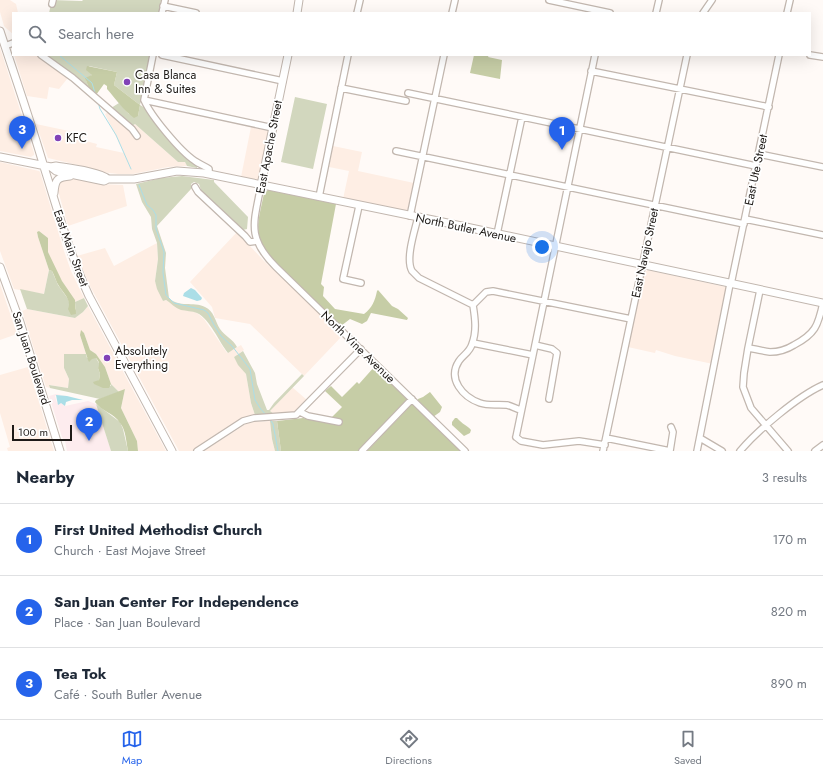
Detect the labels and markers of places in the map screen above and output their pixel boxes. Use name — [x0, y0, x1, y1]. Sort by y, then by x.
place label: Casa Blanca Inn & Suites — [135, 66, 196, 98]
marker: Casa Blanca Inn & Suites — [122, 77, 132, 87]
pin: 3 — [9, 116, 35, 149]
pin: 1 — [549, 117, 575, 150]
place label: KFC — [66, 129, 87, 147]
marker: KFC — [53, 133, 63, 143]
place label: Absolutely Everything — [115, 342, 168, 374]
marker: Absolutely Everything — [102, 353, 112, 363]
pin: 2 — [76, 408, 102, 441]

